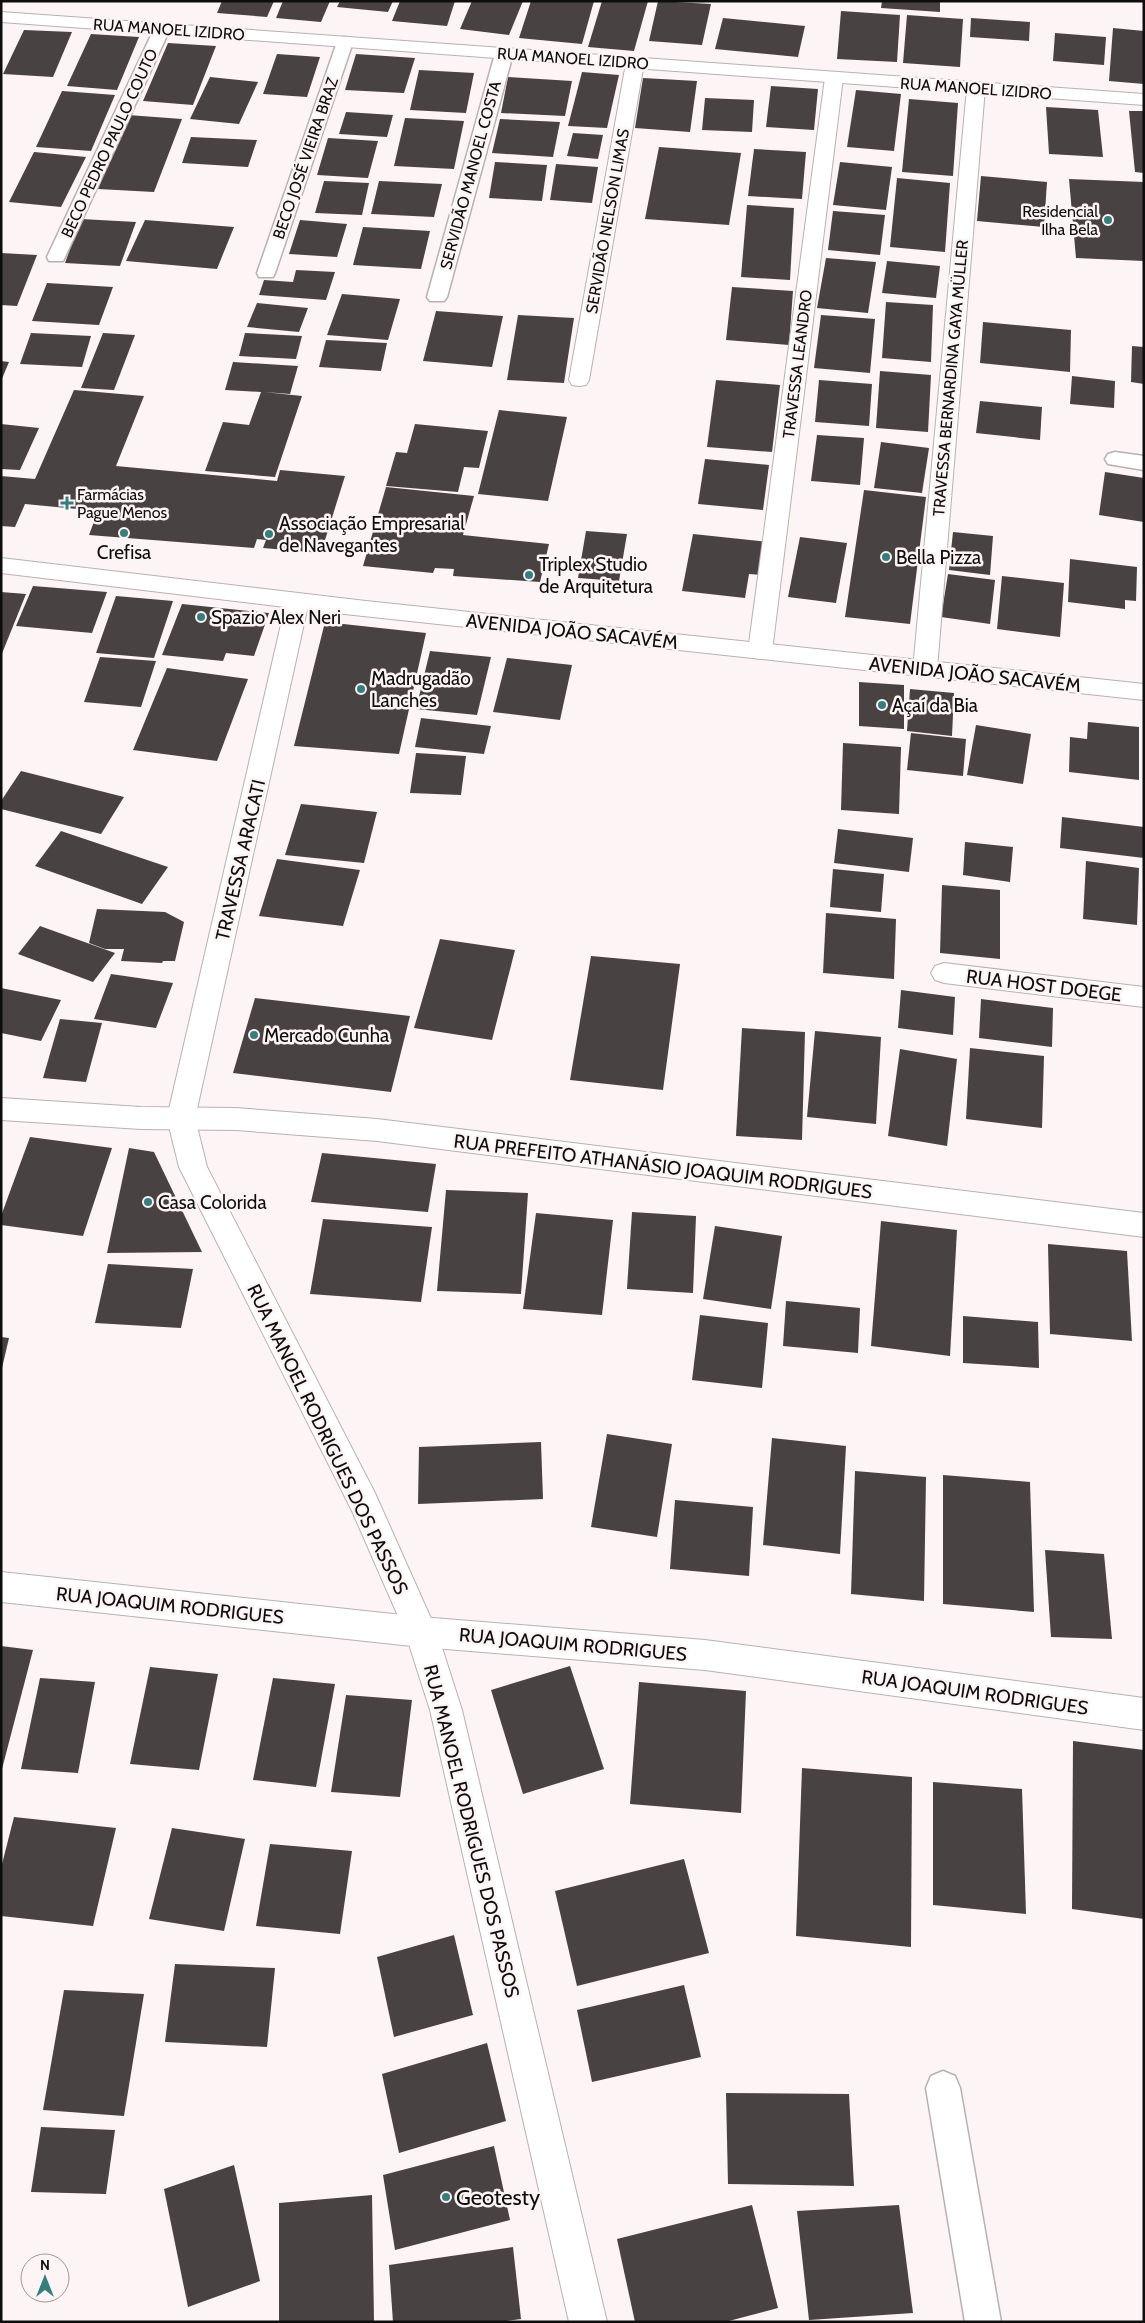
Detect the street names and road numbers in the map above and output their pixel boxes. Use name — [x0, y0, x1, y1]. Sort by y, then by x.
street label: RUA MANOEL IZIDRO — [93, 15, 245, 44]
street label: RUA MANOEL IZIDRO — [497, 44, 649, 73]
street label: BECO PEDRO PAULO COUTO — [57, 46, 162, 241]
street label: RUA MANOEL IZIDRO — [900, 74, 1052, 103]
street label: BECO JOSÉ VIEIRA BRAZ — [269, 75, 342, 241]
street label: SERVIDÃO MANOEL COSTA — [436, 79, 505, 271]
street label: SERVIDÃO NELSON LIMAS — [582, 127, 633, 315]
street label: TRAVESSA BERNARDINA GAYA MÜLLER — [929, 239, 972, 517]
street label: TRAVESSA LEANDRO — [779, 289, 816, 439]
street label: AVENIDA JOÃO SACAVÉM — [465, 608, 679, 654]
street label: AVENIDA JOÃO SACAVÉM — [868, 651, 1082, 697]
street label: TRAVESSA ARACATI — [211, 777, 270, 943]
street label: RUA HOST DOEGE — [965, 965, 1123, 1006]
street label: RUA PREFEITO ATHANÁSIO JOAQUIM RODRIGUES — [452, 1128, 874, 1204]
street label: RUA MANOEL RODRIGUES DOS PASSOS — [242, 1280, 413, 1598]
street label: RUA JOAQUIM RODRIGUES — [55, 1582, 285, 1629]
street label: RUA JOAQUIM RODRIGUES — [458, 1623, 688, 1666]
street label: RUA MANOEL RODRIGUES DOS PASSOS — [419, 1662, 524, 2000]
street label: RUA JOAQUIM RODRIGUES — [860, 1665, 1090, 1720]

